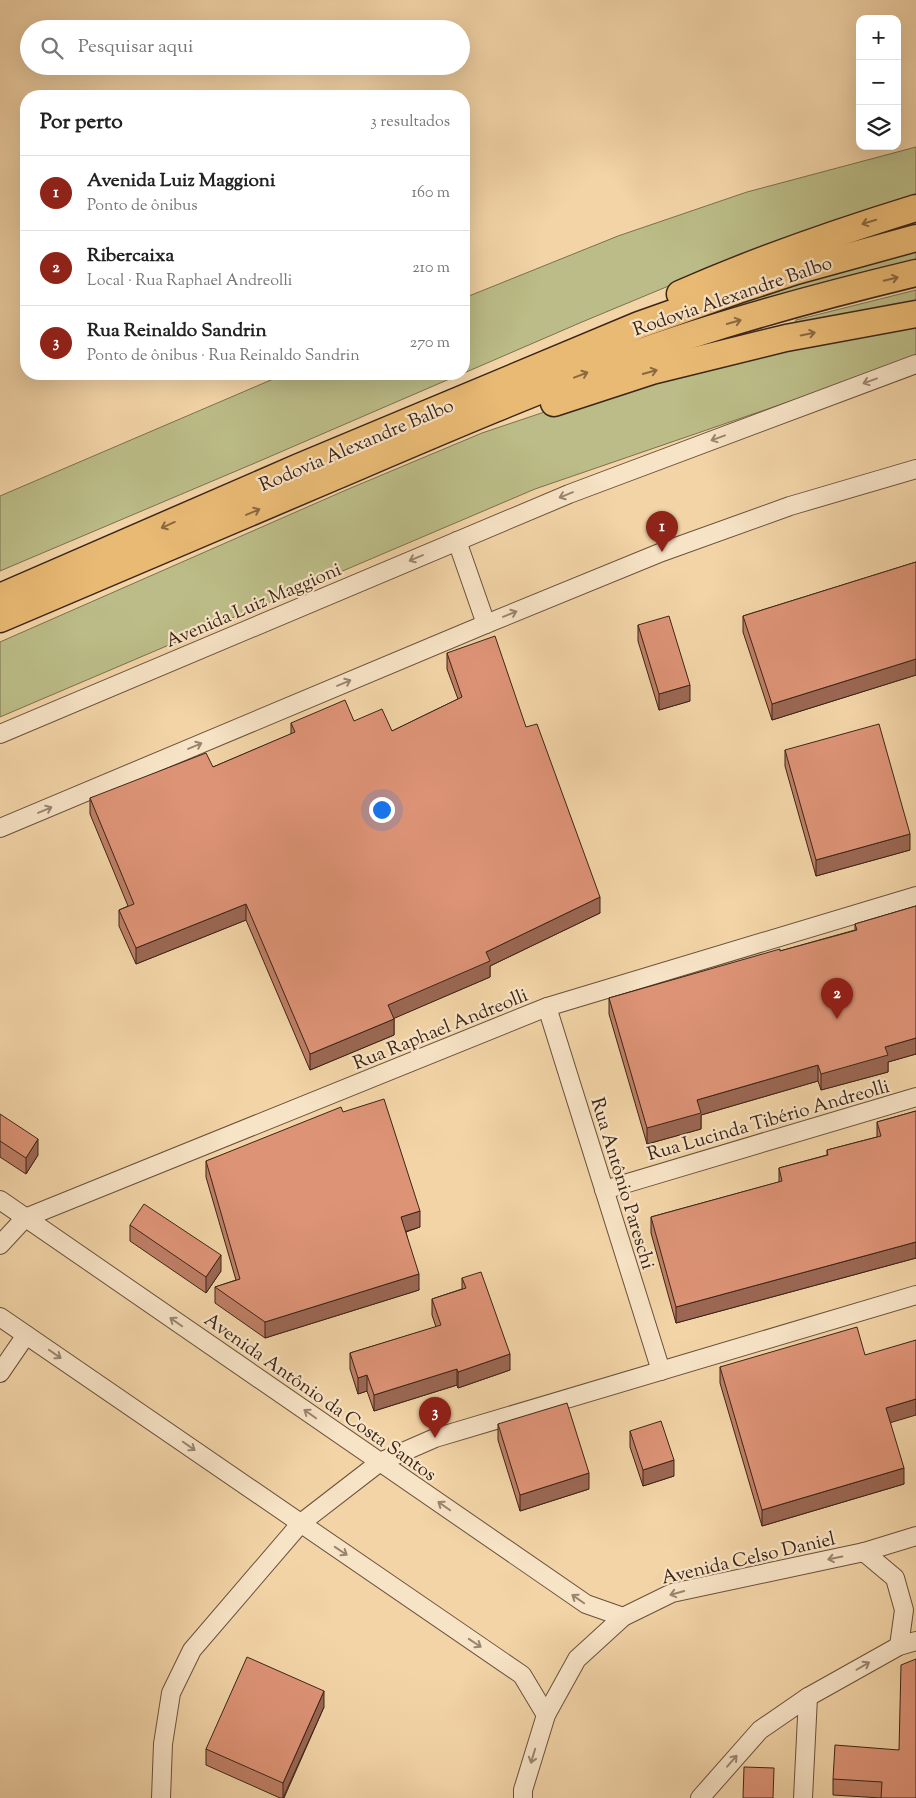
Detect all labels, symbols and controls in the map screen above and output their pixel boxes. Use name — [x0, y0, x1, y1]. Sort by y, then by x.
map controls — [856, 15, 901, 150]
button: + — [856, 15, 901, 60]
search box — [20, 20, 470, 75]
icon: search — [38, 34, 66, 62]
text: Pesquisar aqui — [78, 34, 193, 61]
button: − — [856, 60, 901, 105]
button: layers — [856, 105, 901, 150]
text: Por perto — [40, 108, 123, 138]
text: 3 resultados — [370, 111, 450, 134]
text: Avenida Luiz Maggioni — [87, 168, 275, 195]
text: 1 — [53, 182, 59, 205]
text: 160 m — [412, 182, 450, 205]
text: Ponto de ônibus — [87, 195, 198, 218]
one-way arrow — [862, 218, 878, 228]
text: Ribercaixa — [87, 243, 174, 270]
street label: Rodovia Alexandre Balbo — [630, 251, 836, 344]
text: 2 — [52, 257, 60, 280]
text: 210 m — [412, 257, 450, 280]
text: Local · Rua Raphael Andreolli — [87, 270, 292, 293]
one-way arrow — [882, 274, 898, 283]
one-way arrow — [726, 317, 742, 327]
text: Rua Reinaldo Sandrin — [87, 318, 267, 345]
one-way arrow — [799, 329, 815, 338]
text: 3 — [53, 332, 59, 355]
text: 270 m — [410, 332, 450, 355]
text: Ponto de ônibus · Rua Reinaldo Sandrin — [87, 345, 360, 368]
one-way arrow — [641, 367, 657, 377]
one-way arrow — [573, 370, 588, 379]
one-way arrow — [863, 377, 879, 386]
street label: Rodovia Alexandre Balbo — [256, 393, 458, 500]
one-way arrow — [711, 434, 726, 443]
one-way arrow — [559, 491, 574, 501]
one-way arrow — [245, 506, 260, 516]
pin: 1 — [646, 511, 678, 552]
one-way arrow — [161, 520, 176, 530]
one-way arrow — [409, 554, 424, 564]
street label: Avenida Luiz Maggioni — [162, 557, 346, 656]
one-way arrow — [503, 608, 518, 617]
one-way arrow — [337, 678, 352, 687]
one-way arrow — [187, 741, 202, 751]
your location — [369, 797, 395, 823]
one-way arrow — [37, 804, 52, 814]
pin: 2 — [821, 978, 853, 1019]
street label: Rua Raphael Andreolli — [349, 983, 532, 1078]
street label: Rua Lucinda Tibério Andreolli — [644, 1074, 893, 1169]
street label: Rua Antônio Pareschi — [583, 1094, 661, 1273]
street label: Avenida Antônio da Costa Santos — [198, 1307, 441, 1489]
one-way arrow — [170, 1317, 184, 1327]
one-way arrow — [47, 1349, 61, 1359]
pin: 3 — [419, 1397, 451, 1438]
one-way arrow — [303, 1409, 317, 1419]
one-way arrow — [181, 1441, 195, 1451]
one-way arrow — [437, 1501, 451, 1511]
street label: Avenida Celso Daniel — [659, 1526, 838, 1593]
one-way arrow — [334, 1546, 348, 1556]
one-way arrow — [828, 1554, 844, 1563]
one-way arrow — [669, 1588, 685, 1598]
one-way arrow — [571, 1594, 585, 1604]
one-way arrow — [468, 1638, 482, 1648]
one-way arrow — [855, 1661, 869, 1671]
one-way arrow — [528, 1748, 538, 1764]
one-way arrow — [727, 1755, 738, 1768]

